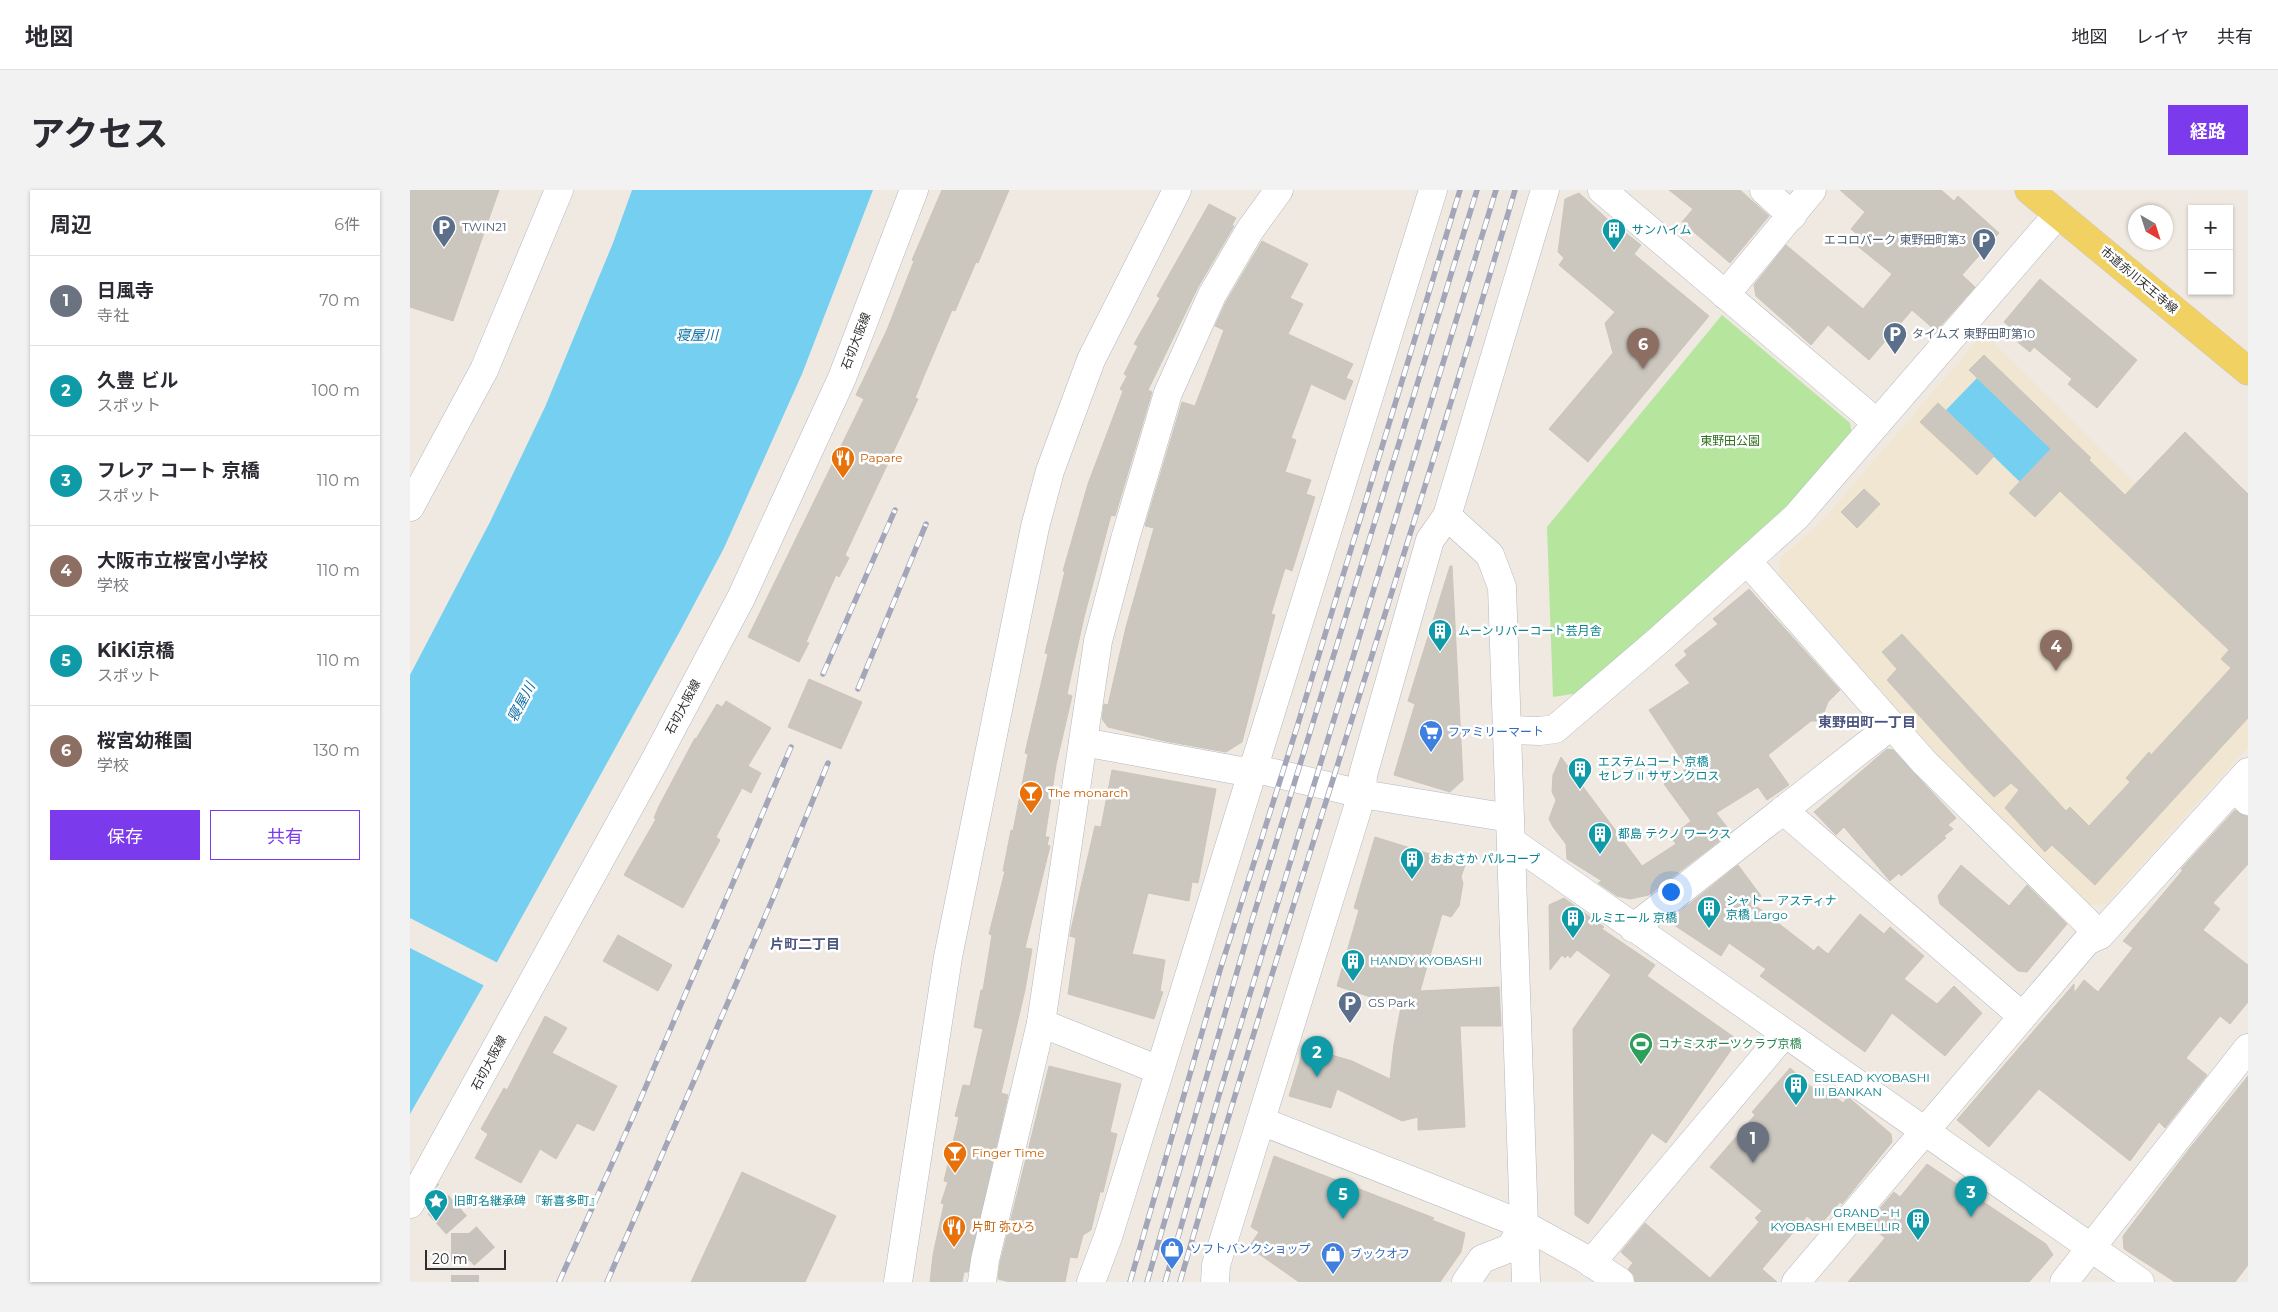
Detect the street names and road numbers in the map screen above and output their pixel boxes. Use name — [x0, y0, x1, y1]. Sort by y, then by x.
street label: 市道赤川天王寺線 — [2098, 243, 2181, 316]
street label: 石切大阪線 — [838, 310, 873, 372]
street label: 石切大阪線 — [662, 677, 703, 737]
street label: 石切大阪線 — [468, 1033, 509, 1093]

